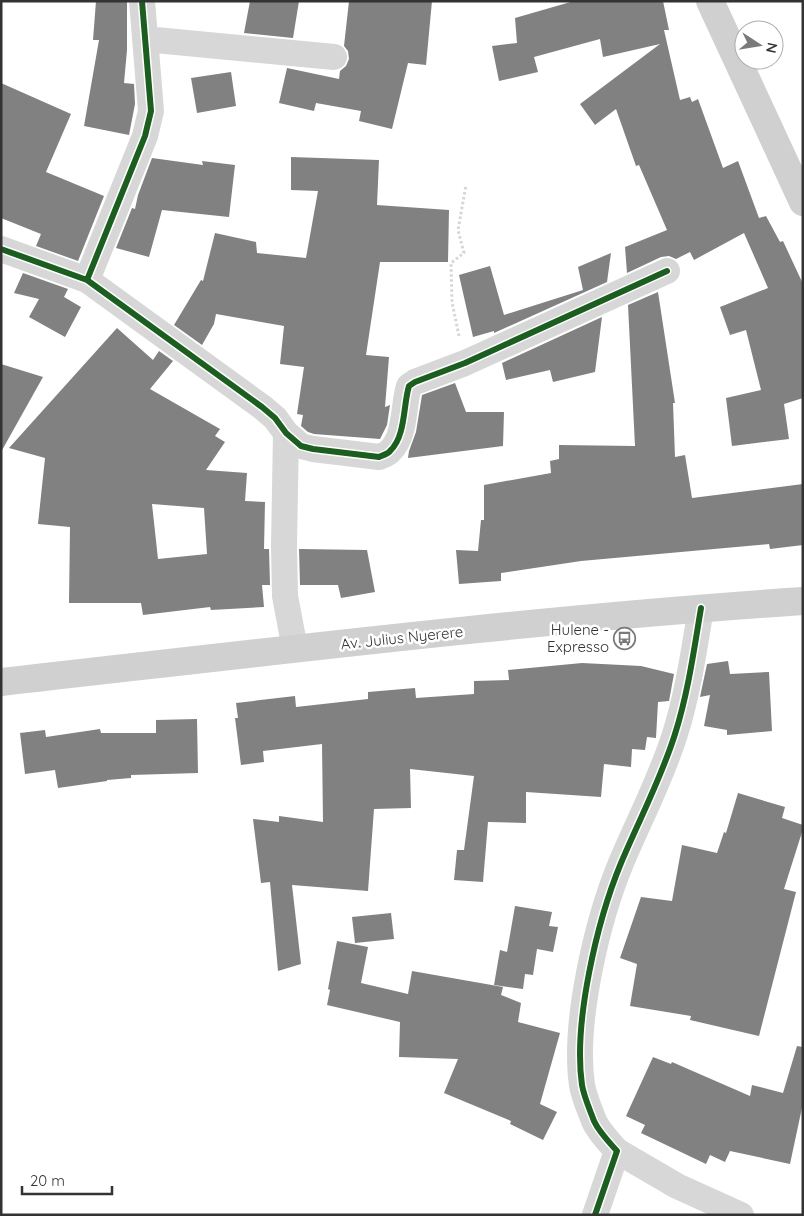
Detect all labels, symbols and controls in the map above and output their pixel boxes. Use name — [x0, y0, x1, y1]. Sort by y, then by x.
north arrow — [734, 20, 784, 70]
text: N — [762, 41, 782, 55]
place label: Hulene - Expresso — [547, 620, 609, 656]
street label: Av. Julius Nyerere — [340, 622, 464, 653]
bus stop icon: Hulene - Expresso — [613, 627, 637, 651]
scale bar — [22, 1164, 112, 1196]
text: 20 m — [30, 1171, 65, 1190]

